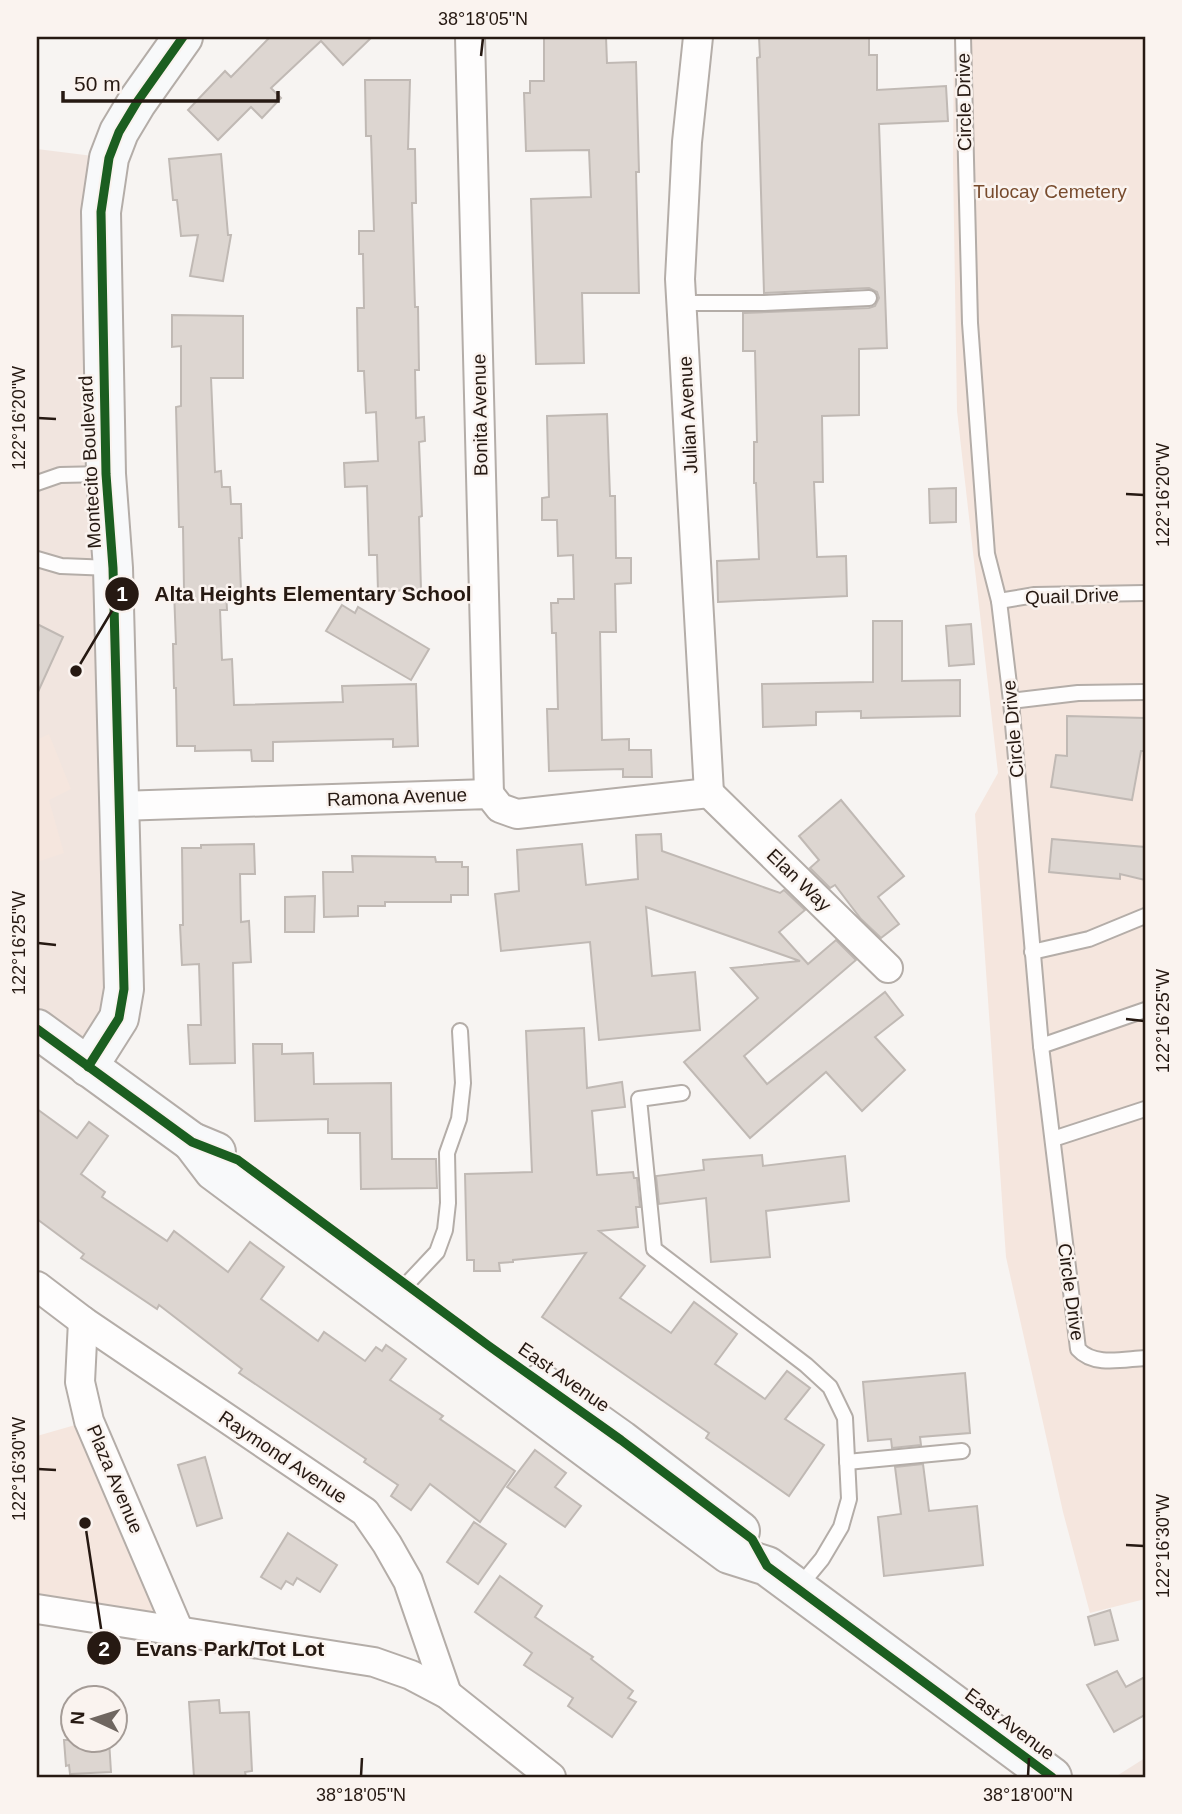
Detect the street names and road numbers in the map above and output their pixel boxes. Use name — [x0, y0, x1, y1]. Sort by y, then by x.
street label: Circle Drive — [953, 53, 975, 151]
street label: Bonita Avenue — [468, 354, 492, 476]
street label: Julian Avenue — [674, 356, 702, 474]
street label: Montecito Boulevard — [75, 375, 105, 549]
street label: Quail Drive — [1025, 584, 1119, 608]
street label: Circle Drive — [998, 679, 1028, 779]
street label: Ramona Avenue — [327, 784, 467, 810]
street label: Elan Way — [763, 844, 836, 916]
street label: Circle Drive — [1054, 1242, 1088, 1342]
street label: East Avenue — [514, 1338, 614, 1416]
street label: Raymond Avenue — [215, 1406, 351, 1508]
street label: Plaza Avenue — [83, 1422, 147, 1536]
street label: East Avenue — [961, 1684, 1059, 1764]

